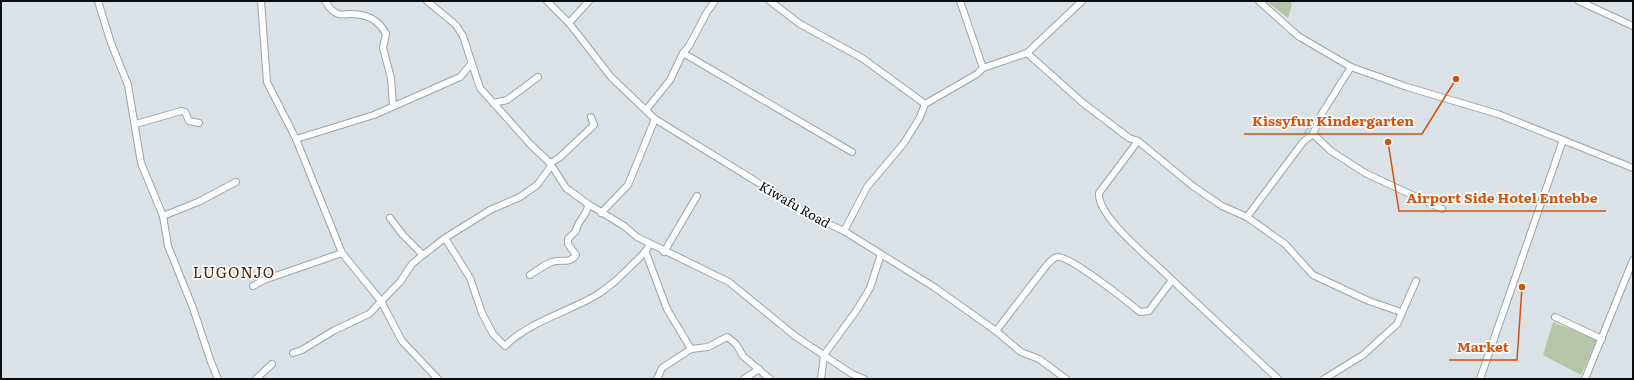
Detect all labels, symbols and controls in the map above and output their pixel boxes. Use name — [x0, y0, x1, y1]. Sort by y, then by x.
callout: Kissyfur Kindergarten — [1244, 108, 1422, 134]
text: Kissyfur Kindergarten — [1252, 110, 1414, 130]
street label: Kiwafu Road — [756, 176, 834, 232]
callout: Airport Side Hotel Entebbe — [1399, 185, 1606, 211]
text: Airport Side Hotel Entebbe — [1406, 187, 1598, 207]
district label: LUGONJO — [193, 260, 275, 283]
callout: Market — [1449, 334, 1517, 360]
text: Market — [1457, 336, 1510, 356]

